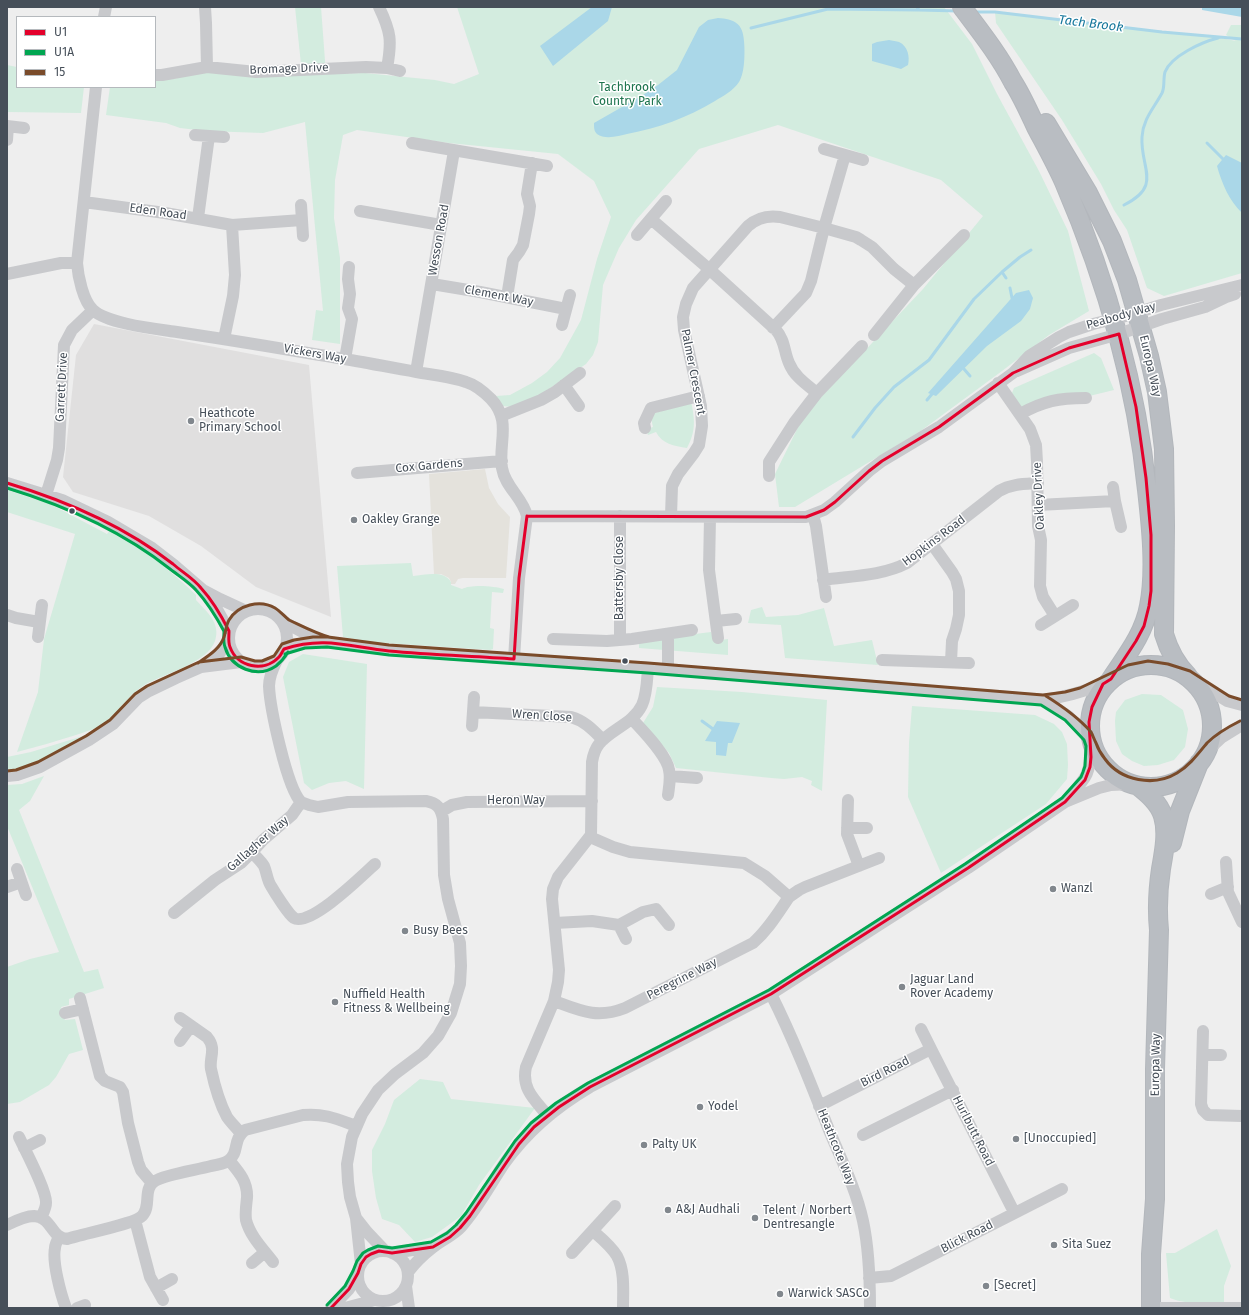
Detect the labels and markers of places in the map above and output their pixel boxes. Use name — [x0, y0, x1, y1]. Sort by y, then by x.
place label: Heathcote Primary School — [199, 407, 281, 435]
marker: Heathcote Primary School — [186, 416, 196, 426]
unlabelled marker — [67, 506, 77, 516]
place label: Oakley Grange — [362, 513, 440, 527]
marker: Oakley Grange — [349, 515, 359, 525]
unlabelled marker — [620, 656, 630, 666]
place label: Wanzl — [1061, 882, 1093, 896]
marker: Wanzl — [1048, 884, 1058, 894]
place label: Busy Bees — [413, 924, 468, 938]
marker: Busy Bees — [400, 926, 410, 936]
place label: Jaguar Land Rover Academy — [910, 973, 993, 1001]
marker: Jaguar Land Rover Academy — [897, 982, 907, 992]
place label: Nuffield Health Fitness & Wellbeing — [343, 988, 450, 1016]
marker: Nuffield Health Fitness & Wellbeing — [330, 997, 340, 1007]
place label: Yodel — [708, 1100, 738, 1114]
marker: Yodel — [695, 1102, 705, 1112]
place label: [Unoccupied] — [1024, 1132, 1096, 1146]
marker: [Unoccupied] — [1011, 1134, 1021, 1144]
place label: Palty UK — [652, 1138, 697, 1152]
marker: Palty UK — [639, 1140, 649, 1150]
place label: A&J Audhali — [676, 1203, 740, 1217]
place label: Telent / Norbert Dentresangle — [763, 1204, 852, 1232]
marker: A&J Audhali — [663, 1205, 673, 1215]
marker: Telent / Norbert Dentresangle — [750, 1213, 760, 1223]
place label: Sita Suez — [1062, 1238, 1111, 1252]
marker: Sita Suez — [1049, 1240, 1059, 1250]
place label: [Secret] — [994, 1279, 1036, 1293]
marker: [Secret] — [981, 1281, 991, 1291]
place label: Warwick SASCo — [788, 1287, 869, 1301]
marker: Warwick SASCo — [775, 1289, 785, 1299]

